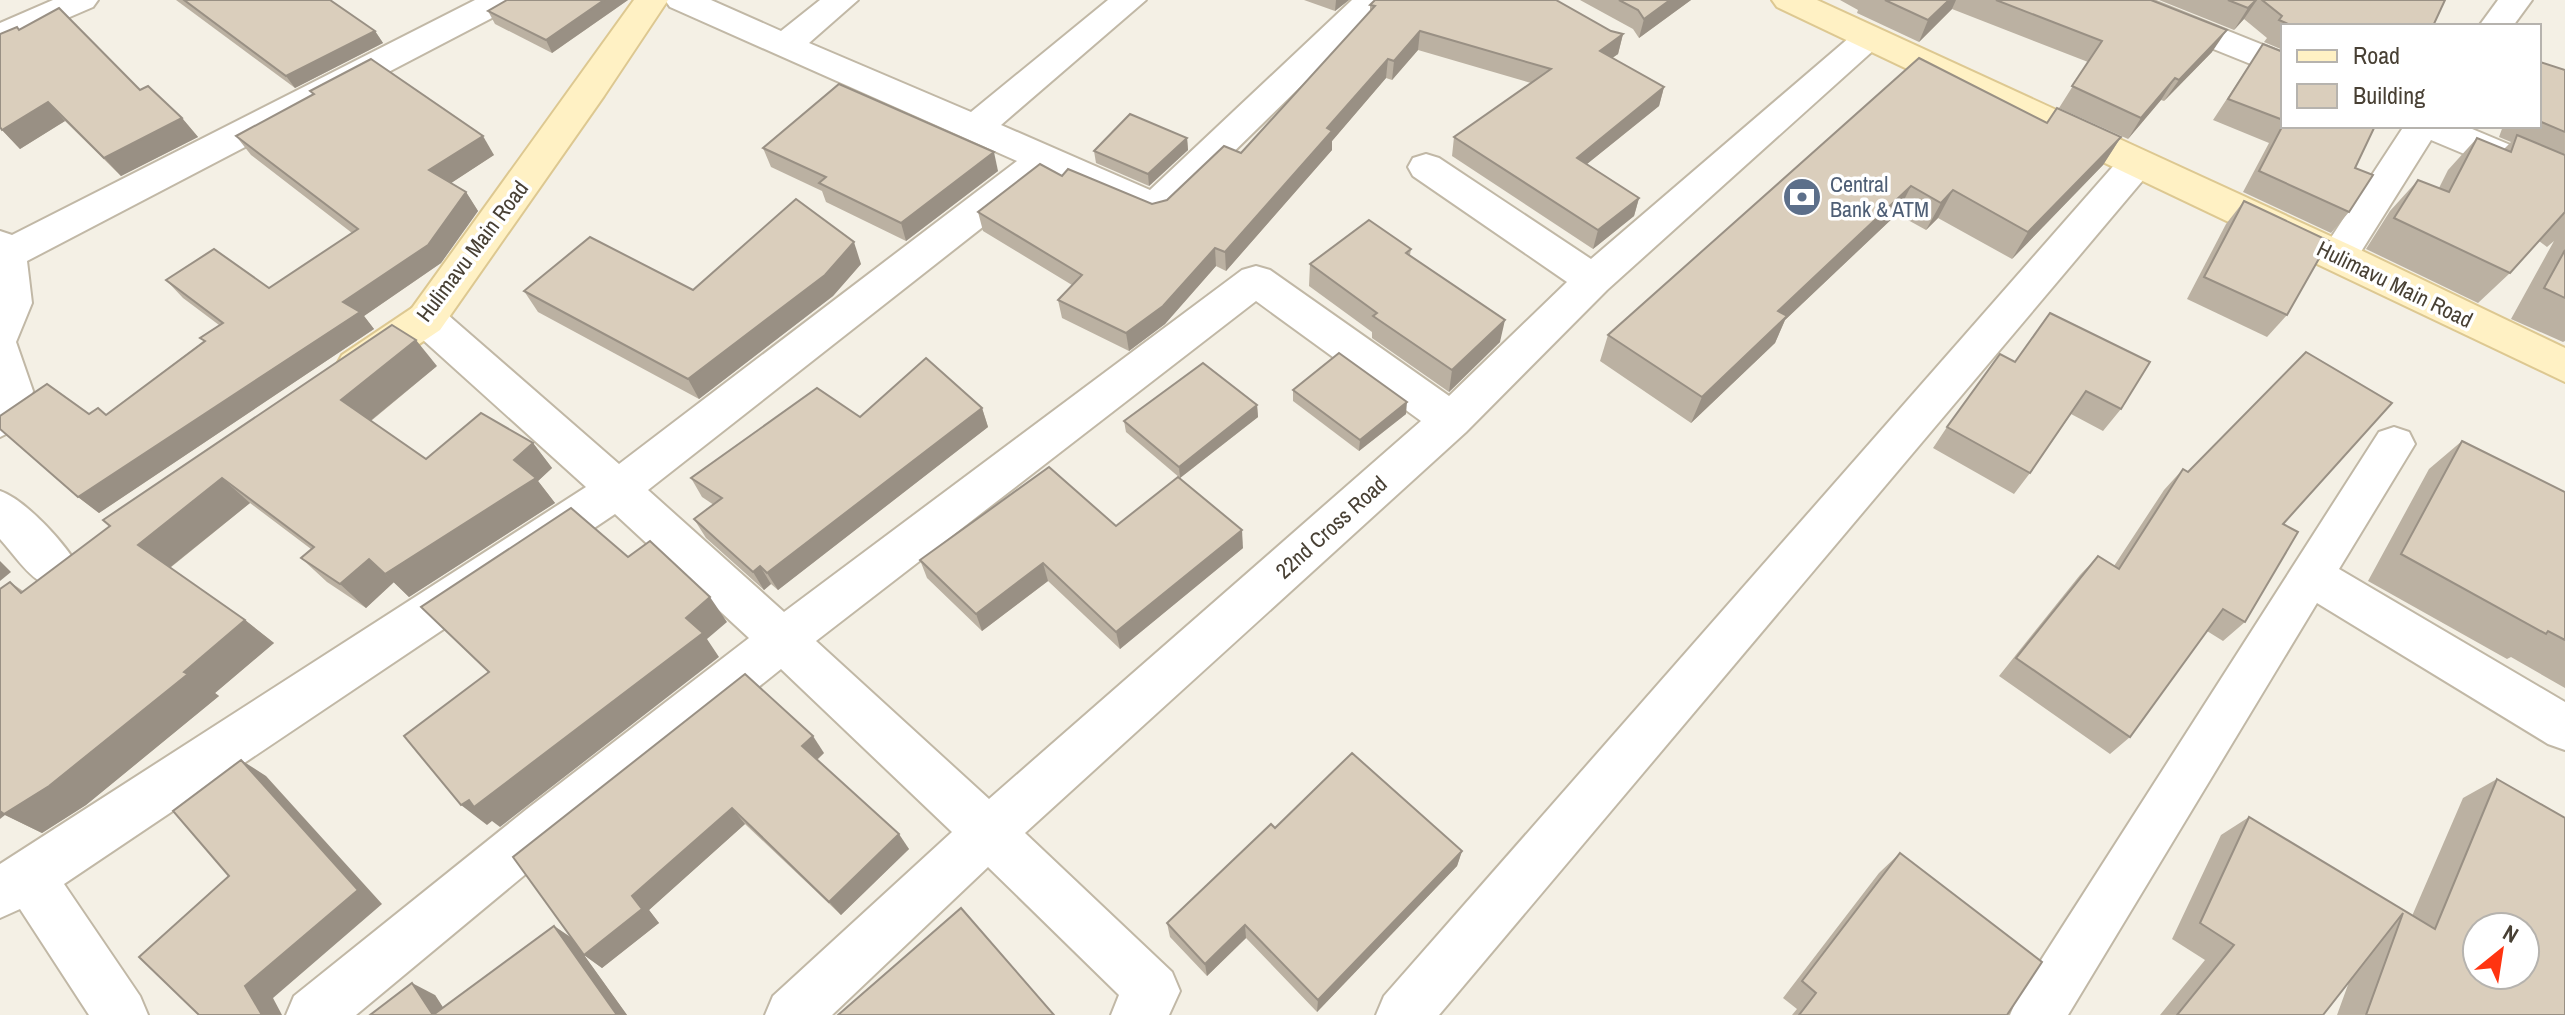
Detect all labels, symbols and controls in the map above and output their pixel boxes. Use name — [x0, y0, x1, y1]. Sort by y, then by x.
legend — [2281, 24, 2541, 128]
text: Road — [2353, 39, 2400, 71]
text: Building — [2353, 79, 2425, 111]
place label: Central Bank & ATM — [1830, 169, 1929, 224]
street label: Hulimavu Main Road — [409, 174, 535, 328]
bank icon: Central Bank & ATM — [1781, 176, 1823, 218]
street label: Hulimavu Main Road — [2312, 233, 2478, 335]
street label: 22nd Cross Road — [1269, 469, 1393, 585]
north arrow — [2461, 911, 2541, 991]
text: N — [2498, 917, 2524, 950]

